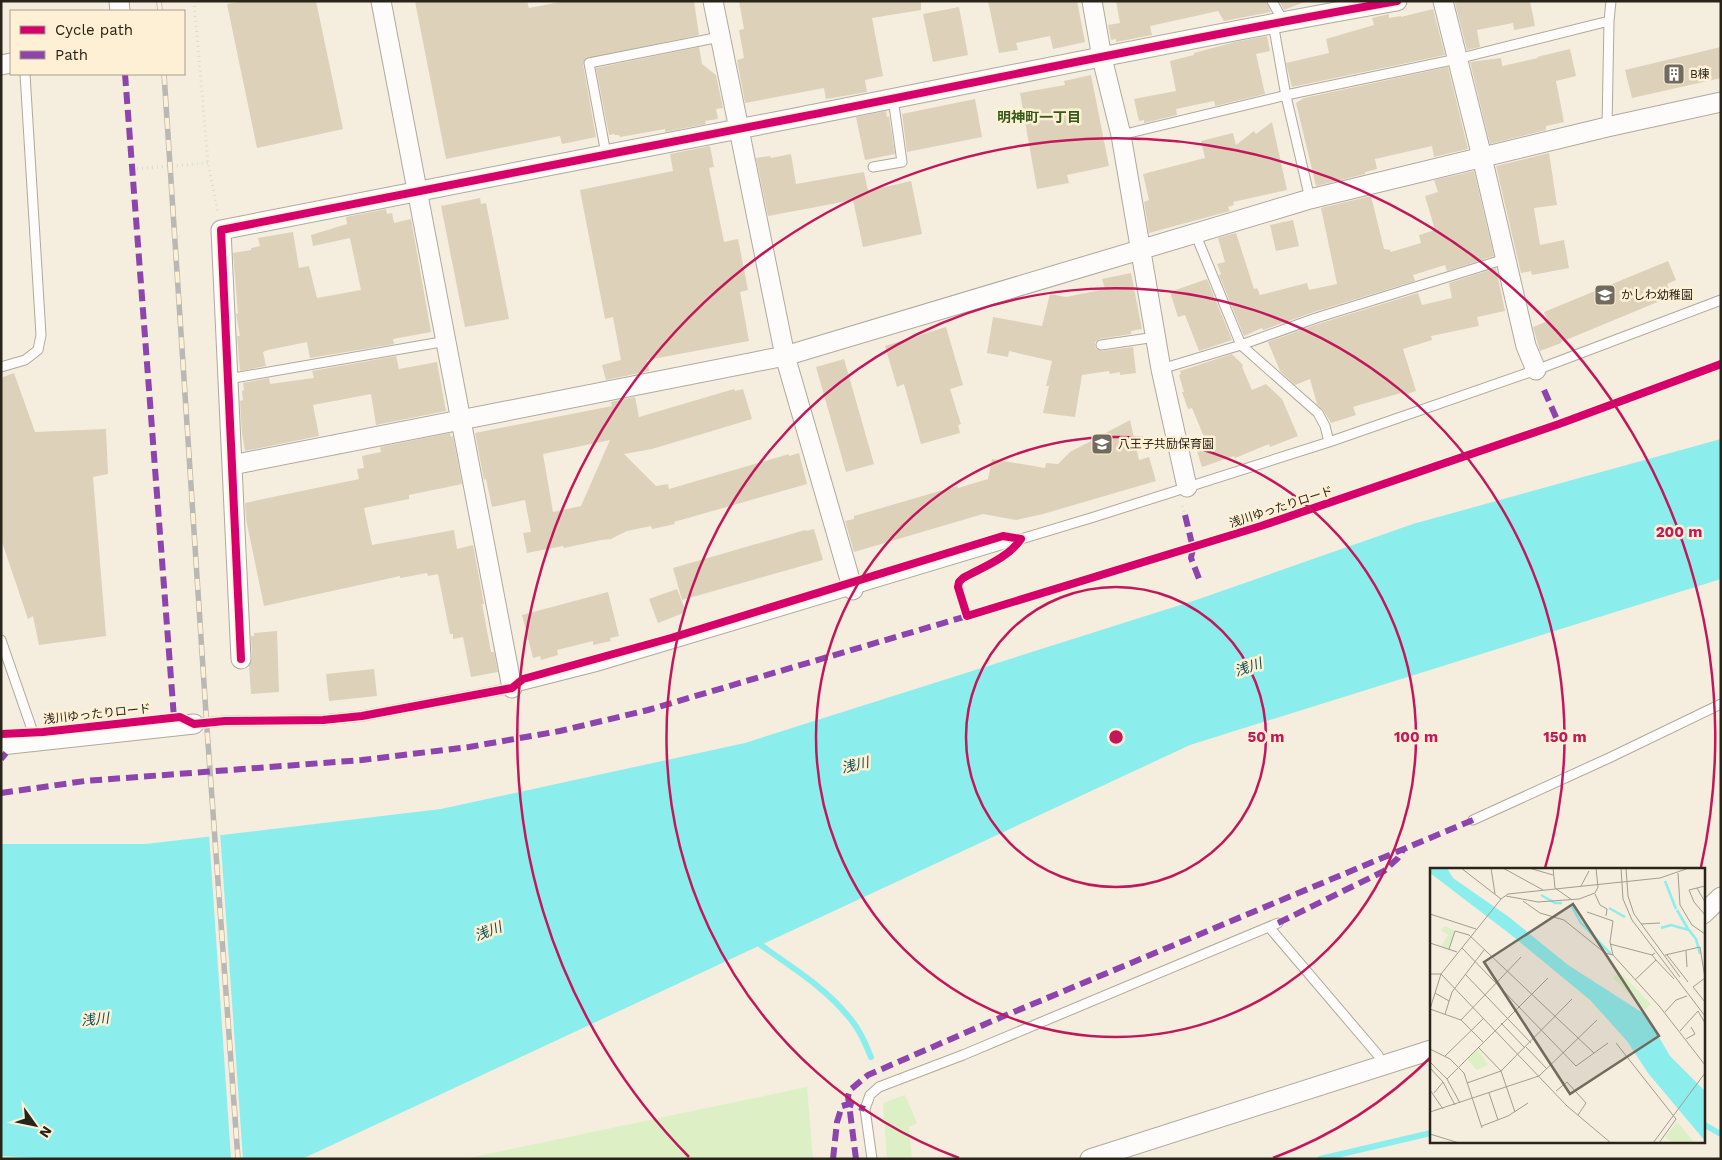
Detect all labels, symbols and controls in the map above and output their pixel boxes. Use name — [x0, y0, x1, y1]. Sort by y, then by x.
legend — [10, 10, 185, 75]
text: Cycle path — [55, 21, 133, 39]
text: Path — [55, 46, 88, 64]
building icon: B棟 — [1662, 62, 1686, 86]
place label: B棟 — [1690, 67, 1710, 81]
district label: 明神町一丁目 — [997, 109, 1081, 125]
school or university icon: かしわ幼稚園 — [1593, 283, 1617, 307]
place label: かしわ幼稚園 — [1621, 288, 1693, 302]
school or university icon: 八王子共励保育園 — [1090, 432, 1114, 456]
place label: 八王子共励保育園 — [1118, 437, 1214, 451]
street label: 浅川ゆったりロード — [1227, 484, 1335, 530]
text: 200 m — [1656, 523, 1702, 541]
water label: 浅川 — [1232, 654, 1266, 679]
street label: 浅川ゆったりロード — [43, 701, 151, 727]
centre of rings — [1107, 728, 1125, 746]
text: 50 m — [1248, 728, 1284, 746]
text: 100 m — [1394, 728, 1438, 746]
text: 150 m — [1543, 728, 1587, 746]
water label: 浅川 — [840, 754, 872, 776]
inset map — [1430, 868, 1704, 1142]
water label: 浅川 — [472, 918, 506, 943]
water label: 浅川 — [80, 1009, 112, 1028]
north arrow — [10, 1100, 60, 1150]
text: N — [36, 1123, 55, 1141]

